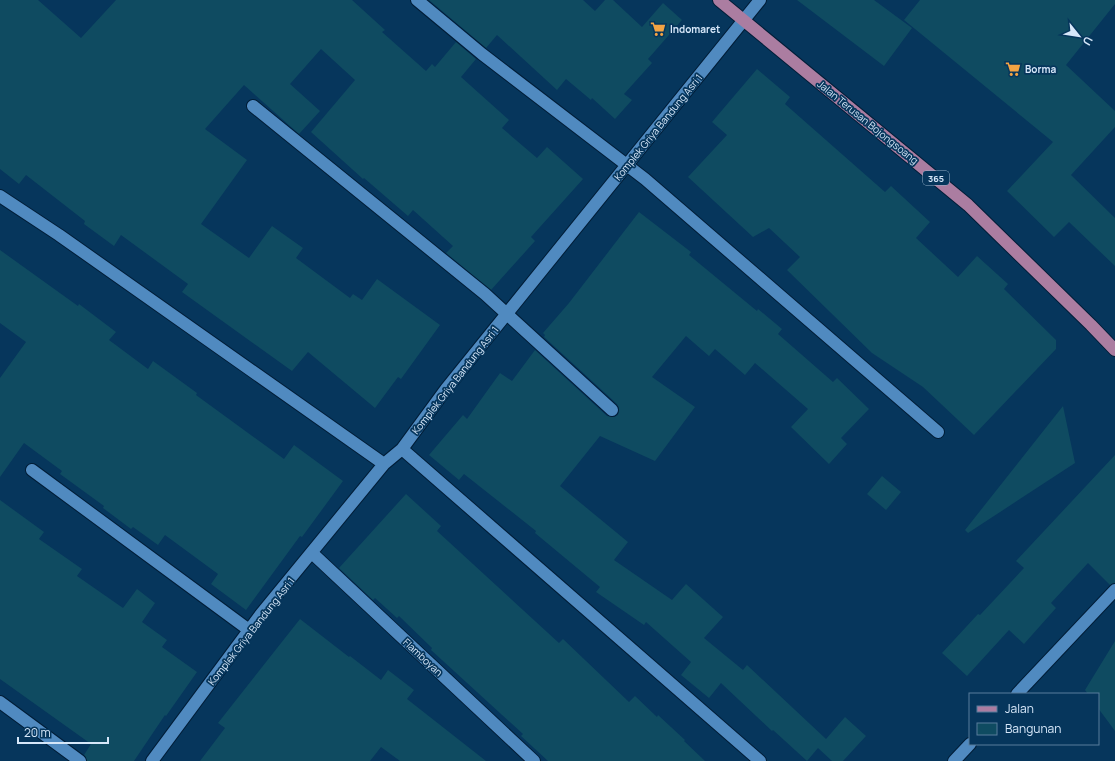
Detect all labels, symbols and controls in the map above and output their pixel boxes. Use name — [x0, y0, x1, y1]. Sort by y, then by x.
north arrow — [1059, 16, 1099, 56]
supermarket icon: Indomaret — [649, 20, 667, 38]
place label: Indomaret — [670, 22, 720, 36]
text: U — [1080, 34, 1097, 48]
supermarket icon: Borma — [1004, 60, 1022, 78]
place label: Borma — [1025, 62, 1056, 76]
street label: Komplek Griya Bandung Asri 1 — [611, 71, 705, 183]
street label: Jalan Terusan Bojongsoang — [815, 77, 922, 167]
road number: 365 — [923, 171, 949, 185]
street label: Komplek Griya Bandung Asri 1 — [408, 323, 502, 437]
street label: Komplek Griya Bandung Asri 1 — [204, 574, 298, 688]
street label: Flamboyan — [400, 635, 446, 679]
legend — [969, 693, 1099, 745]
text: Jalan — [1005, 700, 1034, 717]
scale bar — [18, 719, 108, 745]
text: Bangunan — [1005, 720, 1061, 737]
text: 20 m — [24, 724, 51, 741]

